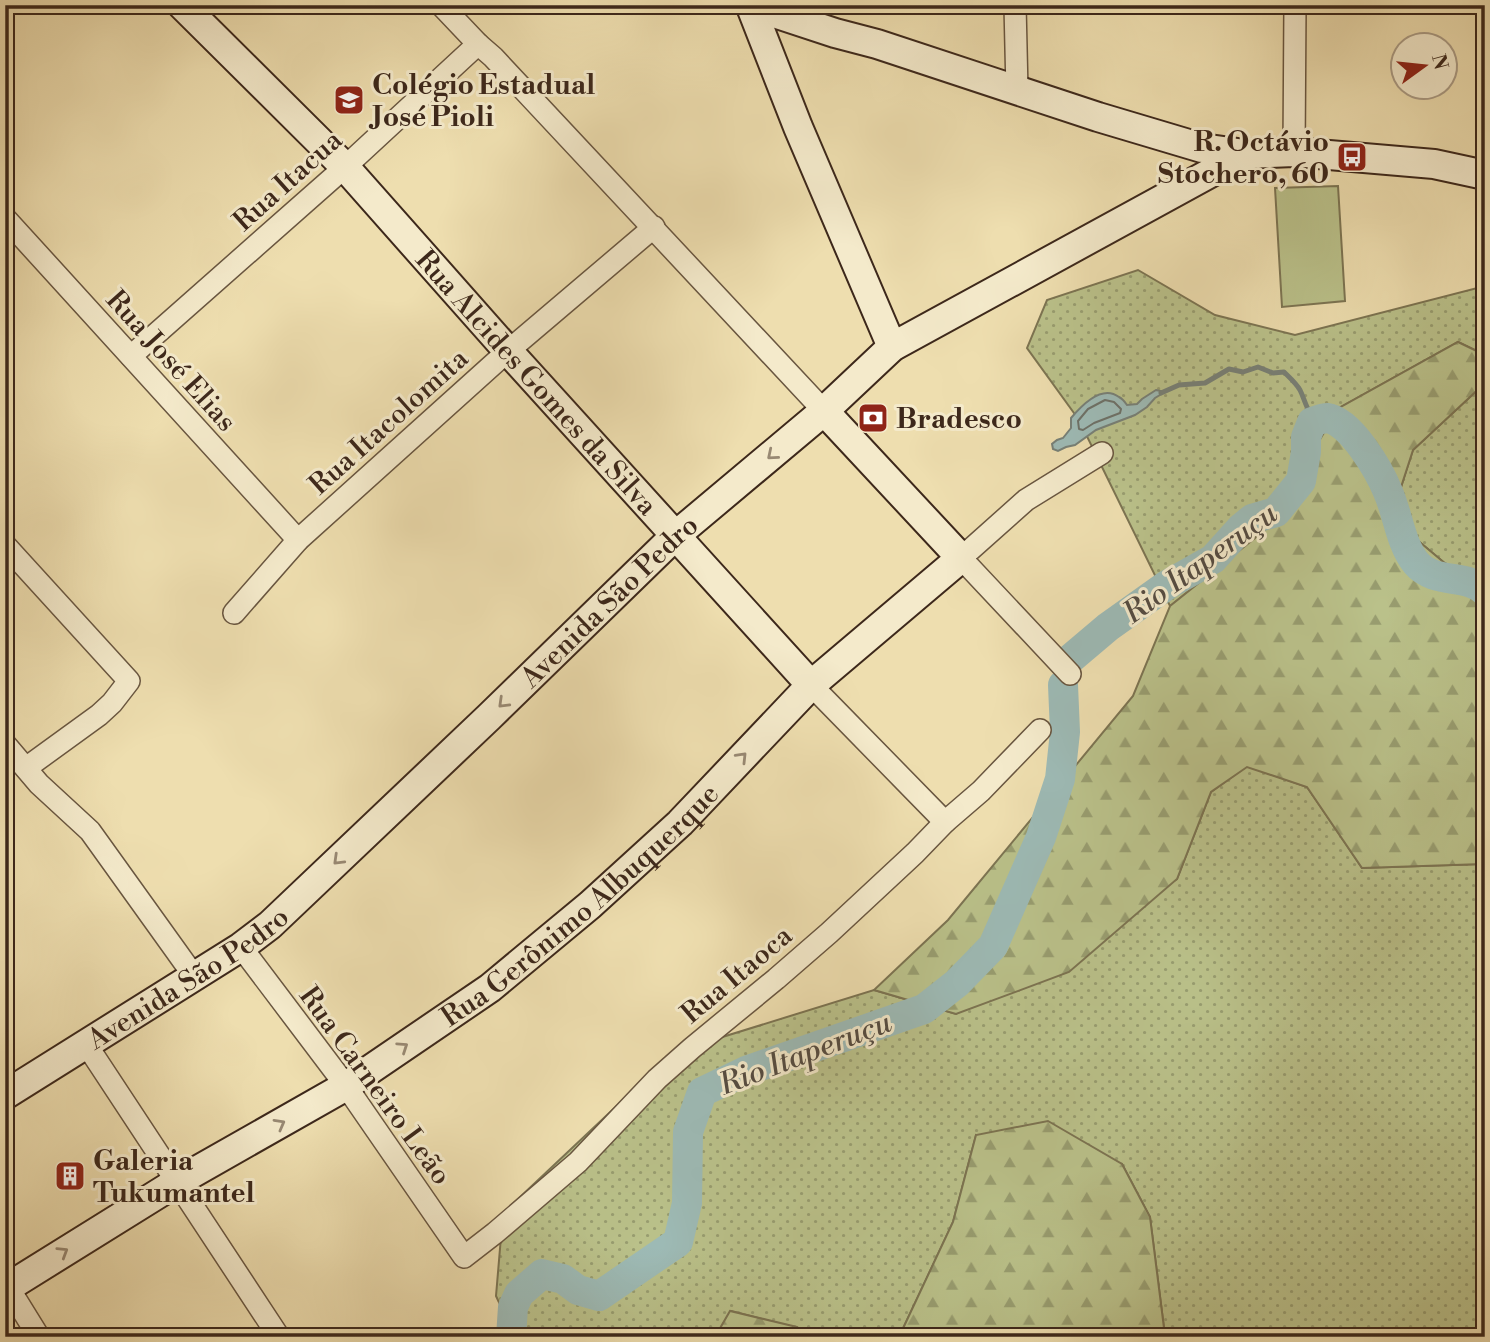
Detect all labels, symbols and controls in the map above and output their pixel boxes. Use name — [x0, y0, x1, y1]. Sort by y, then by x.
north arrow — [1388, 32, 1458, 102]
text: N — [1426, 51, 1453, 72]
place label: Colégio Estadual José Pioli — [368, 68, 595, 135]
school or university icon: Colégio Estadual José Pioli — [332, 83, 366, 117]
street label: Rua Itacua — [226, 123, 350, 239]
place label: R. Octávio Stochero, 60 — [1158, 125, 1329, 192]
bus stop icon: R. Octávio Stochero, 60 — [1335, 140, 1369, 174]
street label: Rua Alcides Gomes da Silva — [407, 243, 665, 524]
street label: Rua José Elias — [98, 283, 244, 439]
street label: Rua Itacolomita — [302, 341, 476, 503]
bank icon: Bradesco — [856, 401, 890, 435]
place label: Bradesco — [896, 402, 1022, 437]
one-way arrow — [767, 446, 780, 459]
water label: Rio Itaperuçu — [1115, 495, 1285, 633]
street label: Avenida São Pedro — [513, 508, 706, 696]
one-way arrow — [498, 695, 511, 708]
one-way arrow — [734, 753, 747, 766]
street label: Rua Gerônimo Albuquerque — [435, 777, 727, 1035]
one-way arrow — [333, 852, 346, 865]
street label: Avenida São Pedro — [80, 900, 297, 1059]
street label: Rua Itaoca — [674, 918, 800, 1032]
street label: Rua Carneiro Leão — [291, 980, 459, 1192]
water label: Rio Itaperuçu — [713, 1004, 897, 1105]
one-way arrow — [395, 1043, 408, 1056]
one-way arrow — [272, 1119, 285, 1132]
place label: Galeria Tukumantel — [93, 1144, 255, 1211]
building icon: Galeria Tukumantel — [53, 1159, 87, 1193]
one-way arrow — [55, 1248, 68, 1261]

